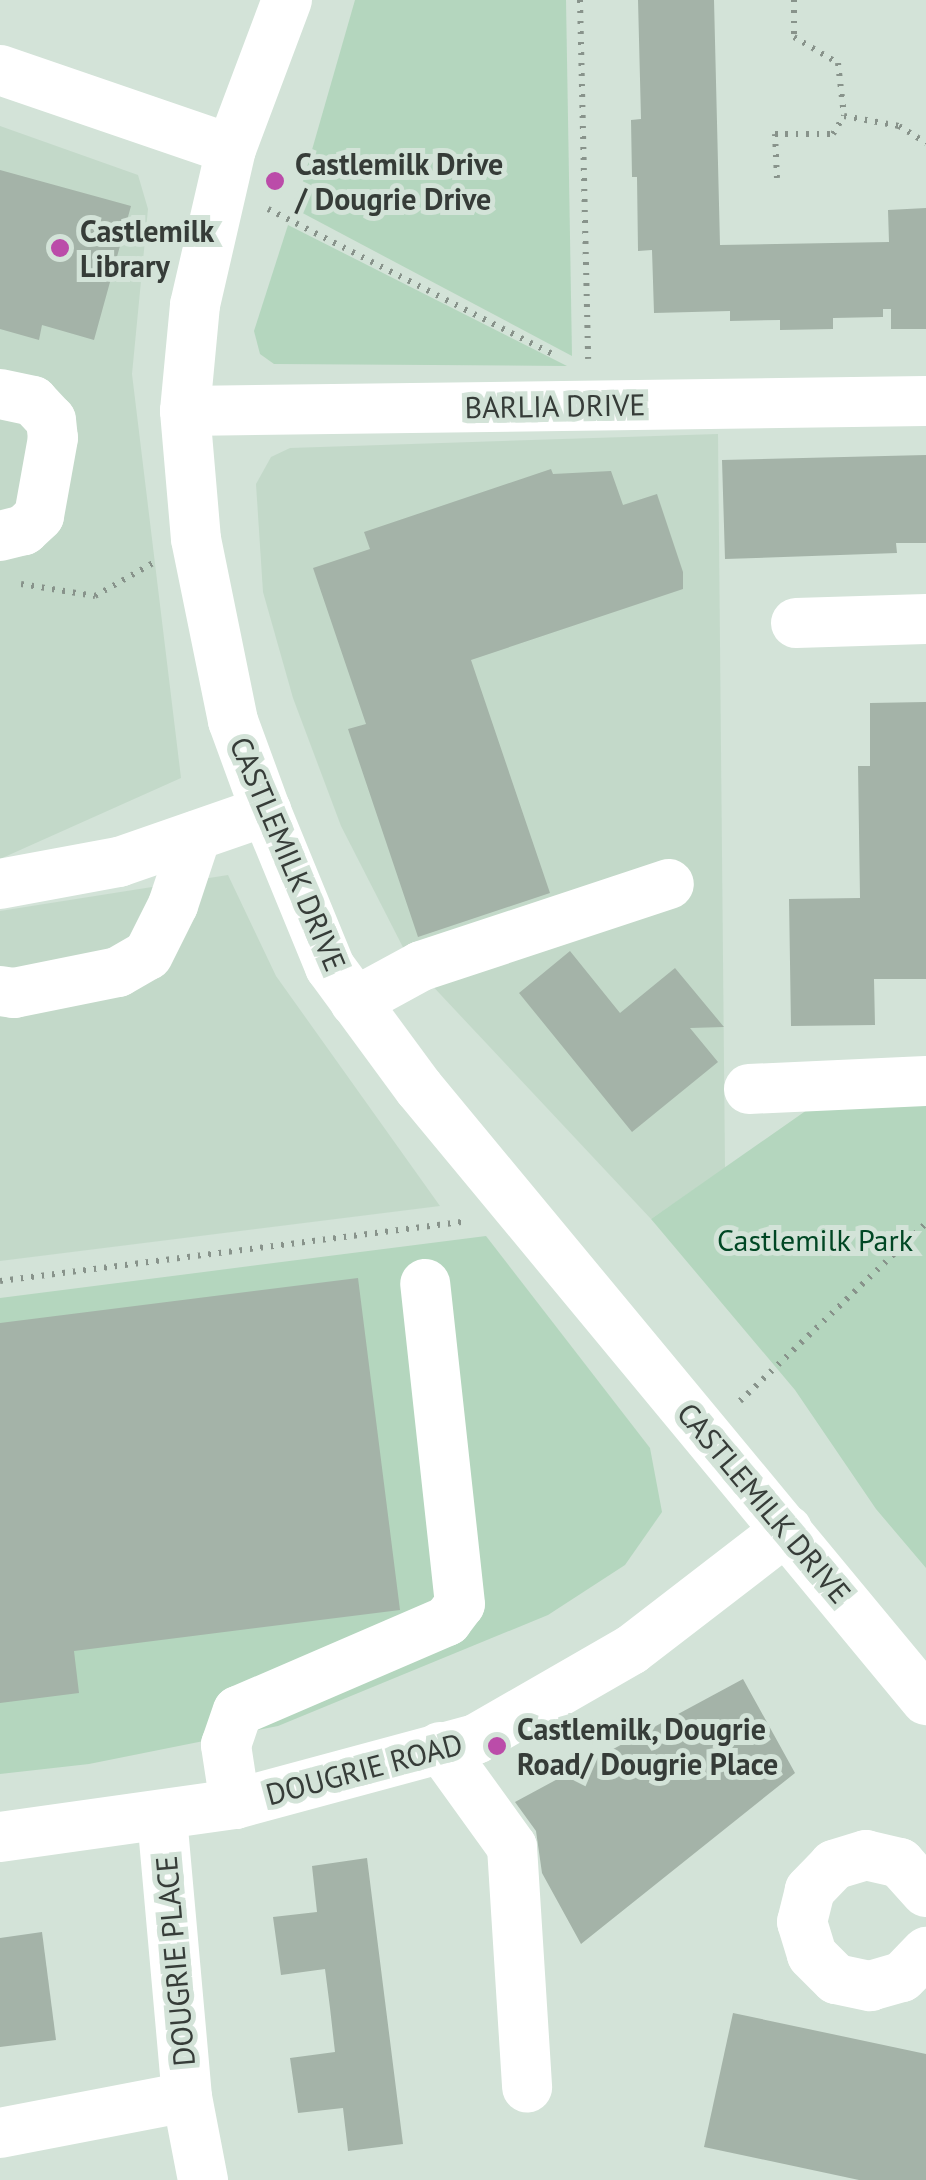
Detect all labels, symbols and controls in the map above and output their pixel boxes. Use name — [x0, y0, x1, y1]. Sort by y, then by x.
place label: Castlemilk Drive / Dougrie Drive — [295, 146, 504, 216]
marker: Castlemilk Drive / Dougrie Drive — [264, 170, 286, 192]
place label: Castlemilk Library — [80, 213, 214, 284]
marker: Castlemilk Library — [49, 237, 71, 259]
street label: BARLIA DRIVE — [464, 386, 646, 426]
street label: CASTLEMILK DRIVE — [222, 731, 354, 977]
park label: Castlemilk Park — [716, 1222, 914, 1258]
street label: CASTLEMILK DRIVE — [669, 1395, 859, 1611]
place label: Castlemilk, Dougrie Road/ Dougrie Place — [517, 1711, 778, 1782]
street label: DOUGRIE ROAD — [262, 1725, 466, 1813]
marker: Castlemilk, Dougrie Road/ Dougrie Place — [486, 1735, 508, 1757]
street label: DOUGRIE PLACE — [148, 1854, 202, 2068]

